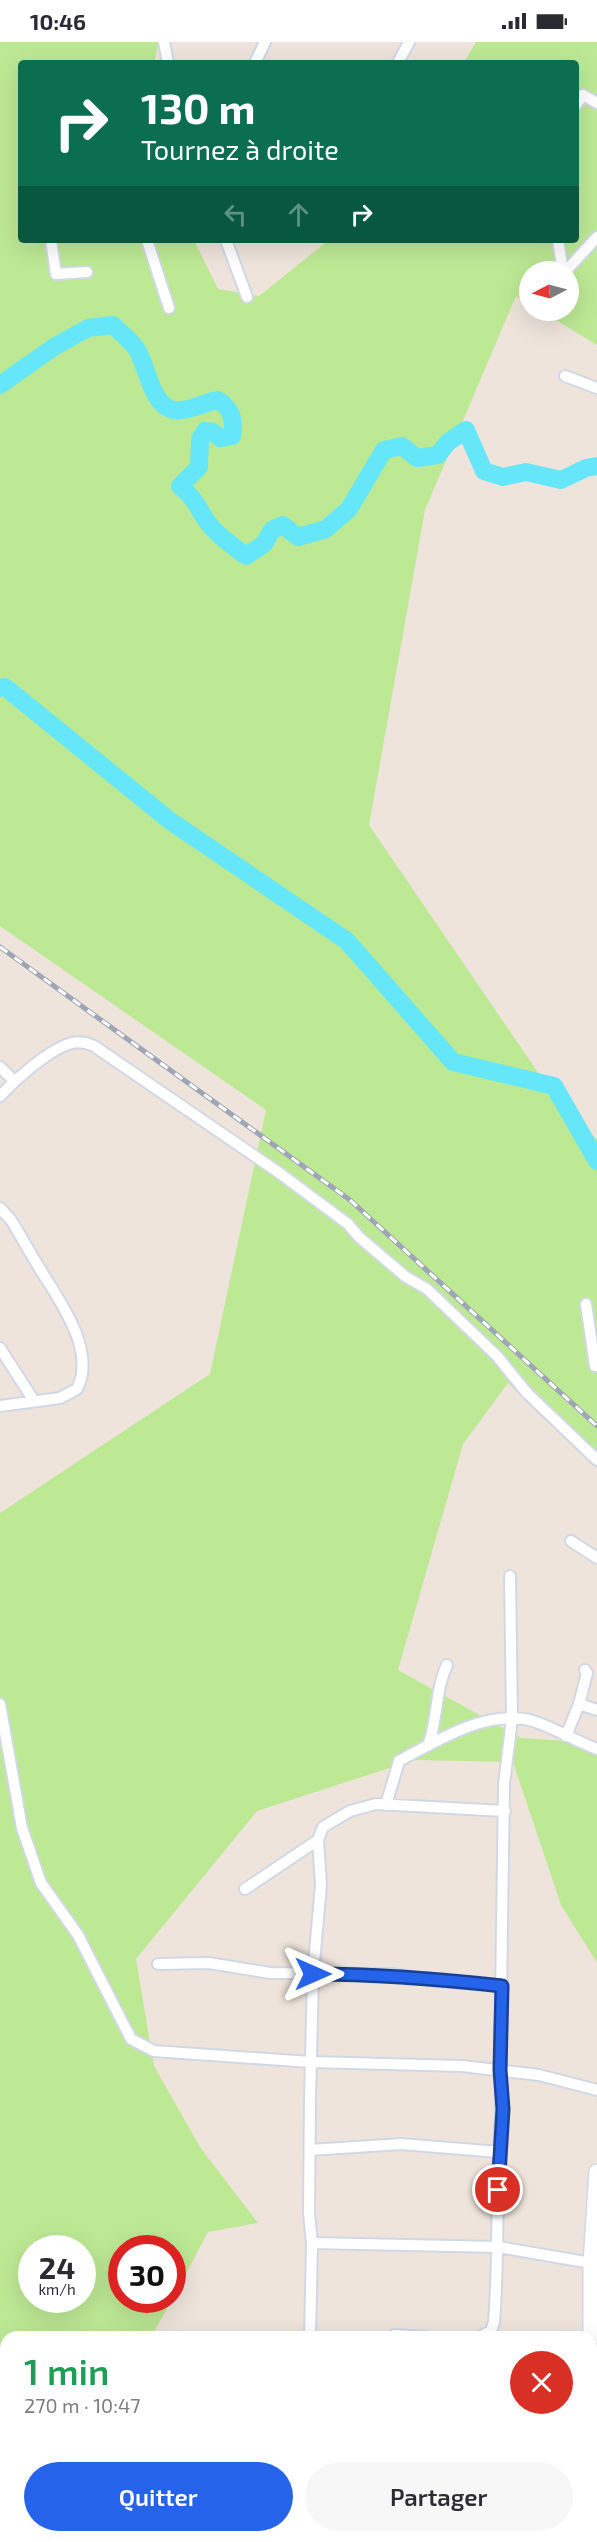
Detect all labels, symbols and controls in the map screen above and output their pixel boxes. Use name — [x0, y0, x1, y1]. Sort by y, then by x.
text: 10:46 — [30, 8, 86, 34]
text: 130 m — [141, 82, 256, 132]
icon: right — [42, 84, 120, 162]
text: Tournez à droite — [141, 133, 339, 165]
icon: left — [219, 198, 252, 231]
icon: ahead — [282, 198, 315, 231]
icon: right — [345, 198, 378, 231]
north arrow — [519, 261, 579, 321]
map controls — [519, 261, 579, 321]
position arrow — [281, 1942, 345, 2006]
pin — [472, 2164, 523, 2215]
icon: arrive — [481, 2173, 514, 2206]
speed limit sign: 30 — [108, 2235, 186, 2313]
text: 24 — [39, 2249, 75, 2285]
text: km/h — [38, 2280, 76, 2298]
text: 1 min — [24, 2349, 109, 2392]
button: close — [510, 2351, 573, 2414]
text: 270 m · 10:47 — [24, 2393, 140, 2417]
button: Quitter — [24, 2462, 293, 2531]
button: Partager — [305, 2462, 573, 2531]

